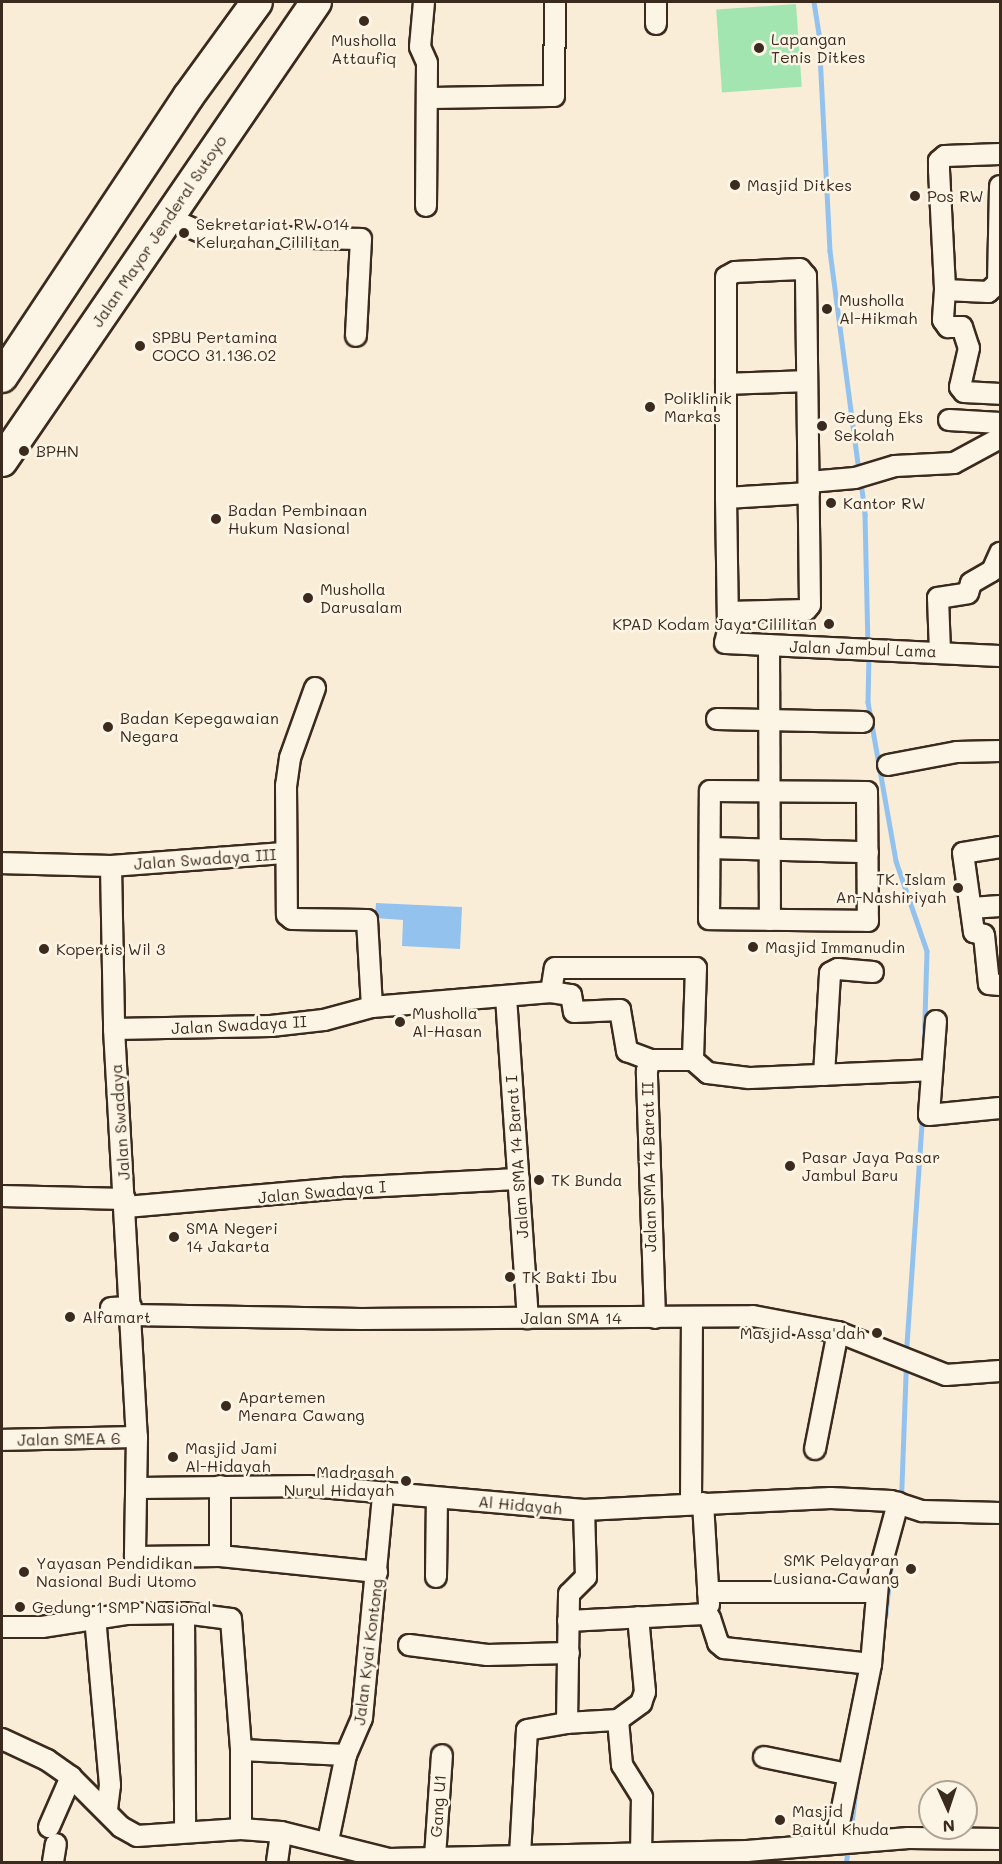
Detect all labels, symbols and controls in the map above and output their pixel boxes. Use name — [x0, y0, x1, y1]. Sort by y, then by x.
marker: Musholla Attaufiq — [357, 14, 371, 28]
place label: Lapangan Tenis Ditkes — [771, 29, 866, 67]
place label: Musholla Attaufiq — [331, 30, 397, 68]
marker: Lapangan Tenis Ditkes — [752, 41, 766, 55]
street label: Jalan Mayor Jenderal Sutoyo — [87, 131, 231, 331]
place label: Masjid Ditkes — [747, 175, 852, 195]
marker: Masjid Ditkes — [728, 178, 742, 192]
place label: Pos RW — [927, 186, 983, 206]
marker: Pos RW — [908, 189, 922, 203]
place label: Sekretariat RW 014 Kelurahan Cililitan — [196, 214, 349, 252]
marker: Sekretariat RW 014 Kelurahan Cililitan — [177, 226, 191, 240]
place label: Musholla Al-Hikmah — [839, 290, 917, 328]
marker: Musholla Al-Hikmah — [820, 302, 834, 316]
place label: SPBU Pertamina COCO 31.136.02 — [152, 327, 278, 365]
marker: SPBU Pertamina COCO 31.136.02 — [133, 339, 147, 353]
place label: Poliklinik Markas — [664, 388, 732, 426]
marker: Poliklinik Markas — [641, 398, 659, 416]
place label: Gedung Eks Sekolah — [834, 407, 923, 445]
marker: Gedung Eks Sekolah — [815, 419, 829, 433]
place label: BPHN — [36, 441, 79, 461]
marker: BPHN — [17, 444, 31, 458]
place label: Kantor RW — [843, 493, 926, 513]
marker: Kantor RW — [824, 496, 838, 510]
place label: Badan Pembinaan Hukum Nasional — [228, 500, 367, 538]
marker: Badan Pembinaan Hukum Nasional — [209, 512, 223, 526]
place label: Musholla Darusalam — [320, 579, 402, 617]
marker: Musholla Darusalam — [301, 591, 315, 605]
place label: KPAD Kodam Jaya Cililitan — [612, 614, 817, 634]
marker: KPAD Kodam Jaya Cililitan — [822, 617, 836, 631]
street label: Jalan Jambul Lama — [789, 637, 937, 661]
place label: Badan Kepegawaian Negara — [120, 708, 279, 746]
marker: Badan Kepegawaian Negara — [101, 720, 115, 734]
street label: Jalan Swadaya III — [133, 844, 277, 874]
place label: TK. Islam An-Nashiriyah — [836, 869, 946, 907]
marker: TK. Islam An-Nashiriyah — [951, 881, 965, 895]
place label: Masjid Immanudin — [765, 937, 905, 957]
place label: Kopertis Wil 3 — [56, 939, 165, 959]
marker: Masjid Immanudin — [746, 940, 760, 954]
marker: Kopertis Wil 3 — [37, 942, 51, 956]
place label: Musholla Al-Hasan — [412, 1003, 482, 1041]
street label: Jalan Swadaya II — [171, 1012, 307, 1038]
marker: Musholla Al-Hasan — [393, 1015, 407, 1029]
street label: Jalan Swadaya — [106, 1063, 134, 1181]
street label: Jalan SMA 14 Barat I — [502, 1075, 532, 1239]
street label: Jalan SMA 14 Barat II — [638, 1082, 660, 1252]
place label: Pasar Jaya Pasar Jambul Baru — [802, 1147, 940, 1185]
marker: Pasar Jaya Pasar Jambul Baru — [783, 1159, 797, 1173]
place label: TK Bunda — [551, 1170, 622, 1190]
marker: TK Bunda — [532, 1173, 546, 1187]
street label: Jalan Swadaya I — [257, 1177, 387, 1207]
place label: SMA Negeri 14 Jakarta — [186, 1218, 278, 1256]
marker: SMA Negeri 14 Jakarta — [167, 1230, 181, 1244]
place label: TK Bakti Ibu — [522, 1267, 617, 1287]
marker: TK Bakti Ibu — [503, 1270, 517, 1284]
place label: Alfamart — [82, 1307, 151, 1327]
street label: Jalan SMA 14 — [520, 1308, 622, 1328]
marker: Alfamart — [63, 1310, 77, 1324]
place label: Masjid Assa'dah — [740, 1323, 865, 1343]
marker: Masjid Assa'dah — [870, 1326, 884, 1340]
place label: Apartemen Menara Cawang — [238, 1387, 365, 1425]
marker: Apartemen Menara Cawang — [219, 1399, 233, 1413]
street label: Jalan SMEA 6 — [17, 1428, 121, 1450]
place label: Masjid Jami Al-Hidayah — [185, 1438, 277, 1476]
marker: Masjid Jami Al-Hidayah — [166, 1450, 180, 1464]
place label: Madrasah Nurul Hidayah — [284, 1462, 394, 1500]
marker: Madrasah Nurul Hidayah — [399, 1474, 413, 1488]
street label: Al Hidayah — [477, 1492, 563, 1518]
place label: SMK Pelayaran Lusiana Cawang — [773, 1550, 899, 1588]
place label: Yayasan Pendidikan Nasional Budi Utomo — [36, 1553, 196, 1591]
marker: SMK Pelayaran Lusiana Cawang — [904, 1562, 918, 1576]
marker: Yayasan Pendidikan Nasional Budi Utomo — [17, 1565, 31, 1579]
street label: Jalan Kyai Kontong — [349, 1578, 387, 1726]
place label: Gedung 1 SMP Nasional — [32, 1597, 212, 1617]
marker: Gedung 1 SMP Nasional — [13, 1600, 27, 1614]
street label: Gang U1 — [426, 1774, 450, 1838]
north arrow — [918, 1780, 978, 1840]
place label: Masjid Baitul Khuda — [792, 1801, 889, 1839]
marker: Masjid Baitul Khuda — [773, 1813, 787, 1827]
text: N — [942, 1816, 955, 1837]

